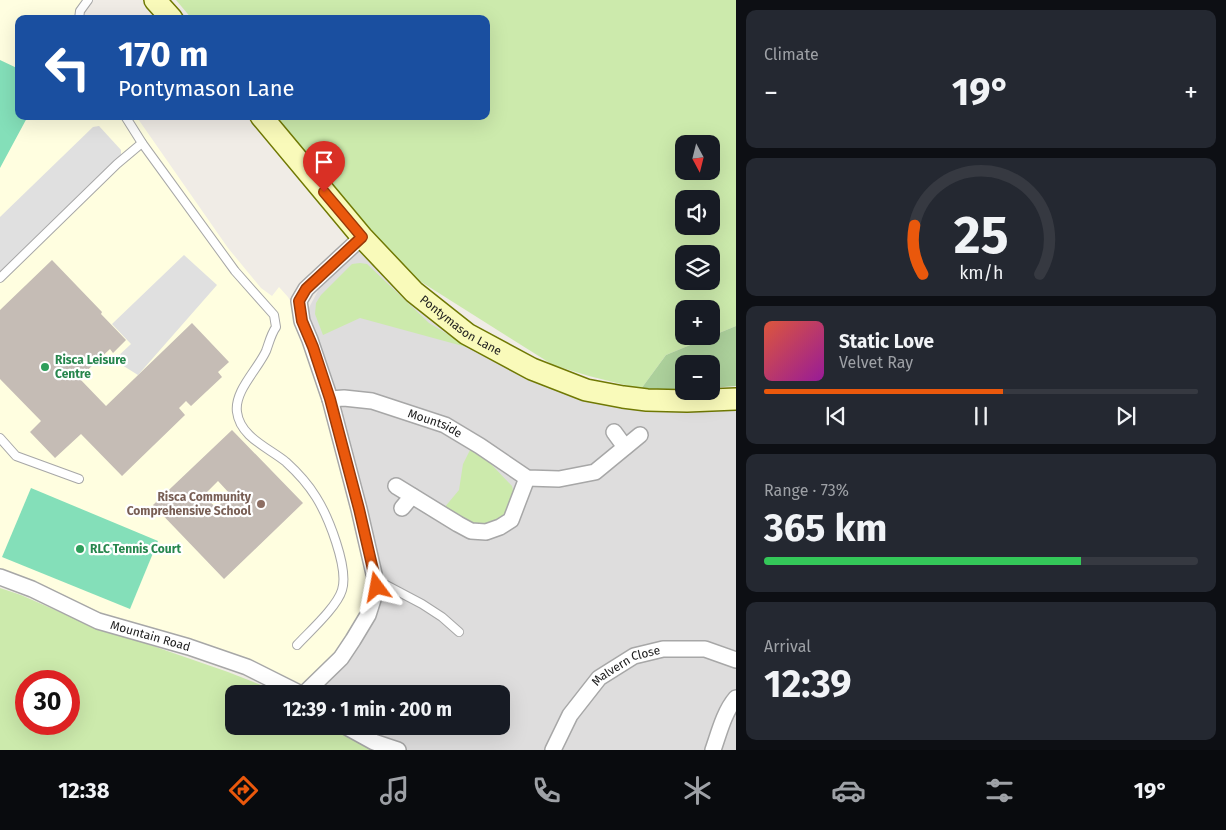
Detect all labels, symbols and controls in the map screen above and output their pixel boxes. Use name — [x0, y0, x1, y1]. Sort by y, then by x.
text: 170 m — [118, 33, 209, 75]
icon: left — [35, 35, 100, 100]
text: Climate — [764, 45, 819, 64]
text: 19° — [952, 69, 1010, 115]
text: Pontymason Lane — [118, 75, 295, 102]
text: − — [764, 76, 778, 109]
text: + — [1184, 76, 1198, 109]
north arrow — [675, 135, 720, 180]
map controls — [675, 135, 720, 400]
pin — [303, 141, 345, 192]
icon: arrive — [310, 148, 338, 176]
button: sound — [675, 190, 720, 235]
text: 25 — [954, 204, 1008, 267]
button: layers — [675, 245, 720, 290]
text: km/h — [959, 262, 1003, 284]
street label: Pontymason Lane — [417, 292, 504, 358]
button: + — [675, 300, 720, 345]
text: Static Love — [839, 330, 934, 353]
place label: Risca Leisure Centre — [55, 353, 127, 381]
text: Velvet Ray — [839, 353, 913, 372]
button: − — [675, 355, 720, 400]
marker: Risca Leisure Centre — [39, 361, 51, 373]
icon: previous — [822, 402, 850, 430]
icon: pause — [967, 402, 995, 430]
icon: next — [1112, 402, 1140, 430]
street label: Mountside — [406, 406, 465, 441]
text: Range · 73% — [764, 481, 849, 500]
place label: Risca Community Comprehensive School — [127, 490, 252, 518]
marker: Risca Community Comprehensive School — [255, 498, 267, 510]
text: 365 km — [764, 505, 887, 551]
place label: RLC Tennis Court — [90, 542, 181, 556]
marker: RLC Tennis Court — [74, 543, 86, 555]
position arrow — [350, 560, 402, 612]
street label: Mountain Road — [109, 618, 192, 654]
text: Arrival — [764, 637, 811, 656]
street label: Malvern Close — [589, 643, 661, 688]
text: 12:39 — [764, 661, 852, 707]
speed limit sign: 30 — [15, 670, 80, 735]
text: 12:39 · 1 min · 200 m — [283, 698, 452, 721]
icon: directions — [226, 773, 261, 808]
icon: music — [377, 773, 412, 808]
icon: phone — [529, 773, 564, 808]
icon: climate — [680, 773, 715, 808]
icon: car — [831, 773, 866, 808]
icon: filters — [982, 773, 1017, 808]
text: 12:38 — [58, 777, 110, 804]
text: 19° — [1134, 777, 1168, 804]

